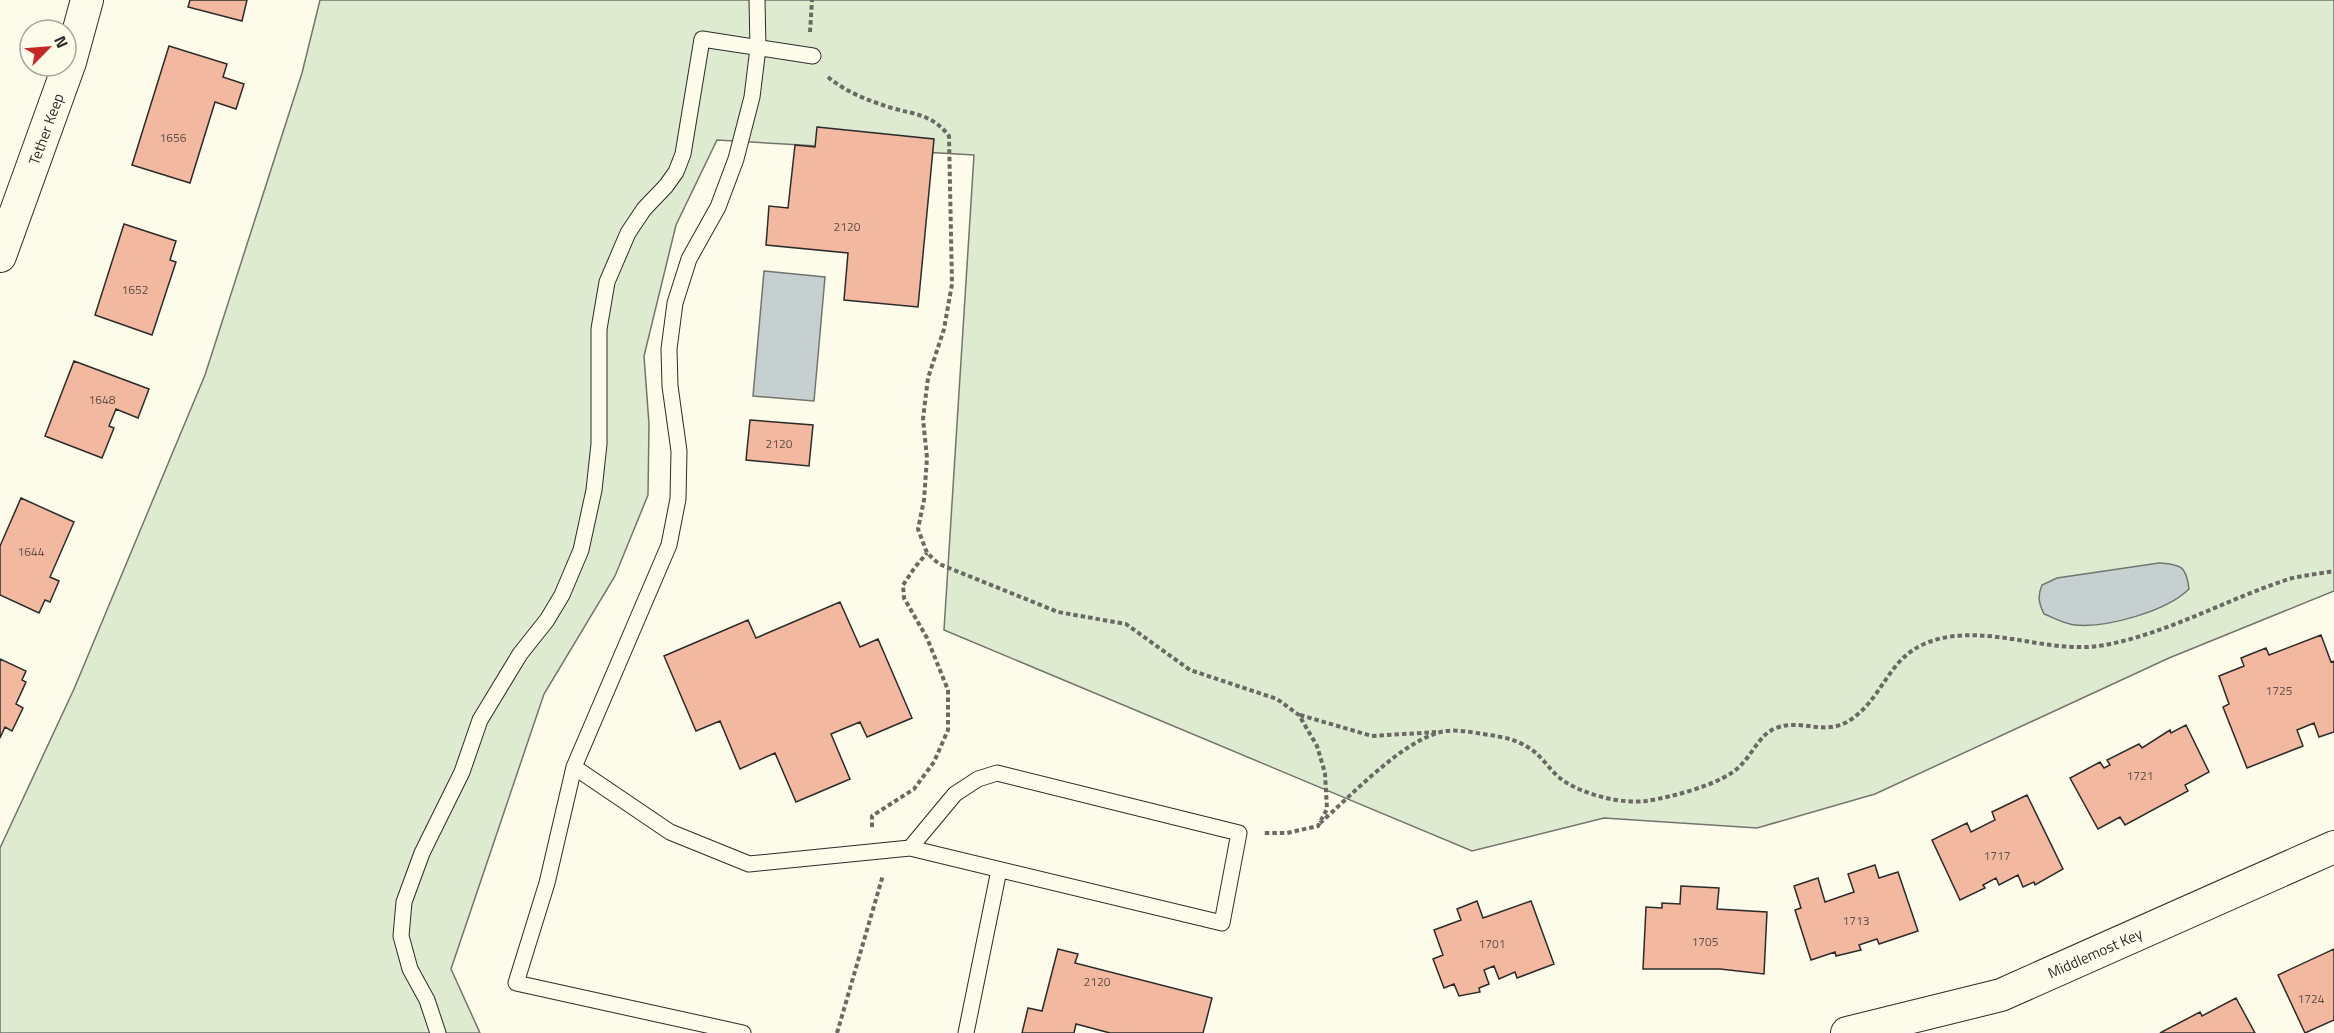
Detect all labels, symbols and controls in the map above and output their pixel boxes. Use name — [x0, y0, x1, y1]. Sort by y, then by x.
north arrow — [18, 18, 78, 78]
text: N — [48, 32, 75, 52]
street label: Tether Keep — [22, 90, 70, 168]
house number: 1656 — [160, 128, 187, 147]
house number: 2120 — [834, 217, 861, 236]
house number: 1652 — [122, 280, 148, 299]
house number: 1648 — [89, 390, 116, 409]
house number: 2120 — [766, 434, 793, 453]
house number: 1644 — [18, 542, 45, 561]
house number: 1725 — [2266, 681, 2293, 700]
house number: 1721 — [2127, 766, 2153, 785]
house number: 1717 — [1984, 846, 2010, 865]
house number: 1713 — [1843, 911, 1869, 930]
street label: Middlemost Key — [2044, 922, 2146, 984]
house number: 1705 — [1692, 932, 1719, 951]
house number: 1701 — [1479, 934, 1505, 953]
house number: 2120 — [1084, 972, 1111, 991]
house number: 1724 — [2298, 989, 2325, 1008]

